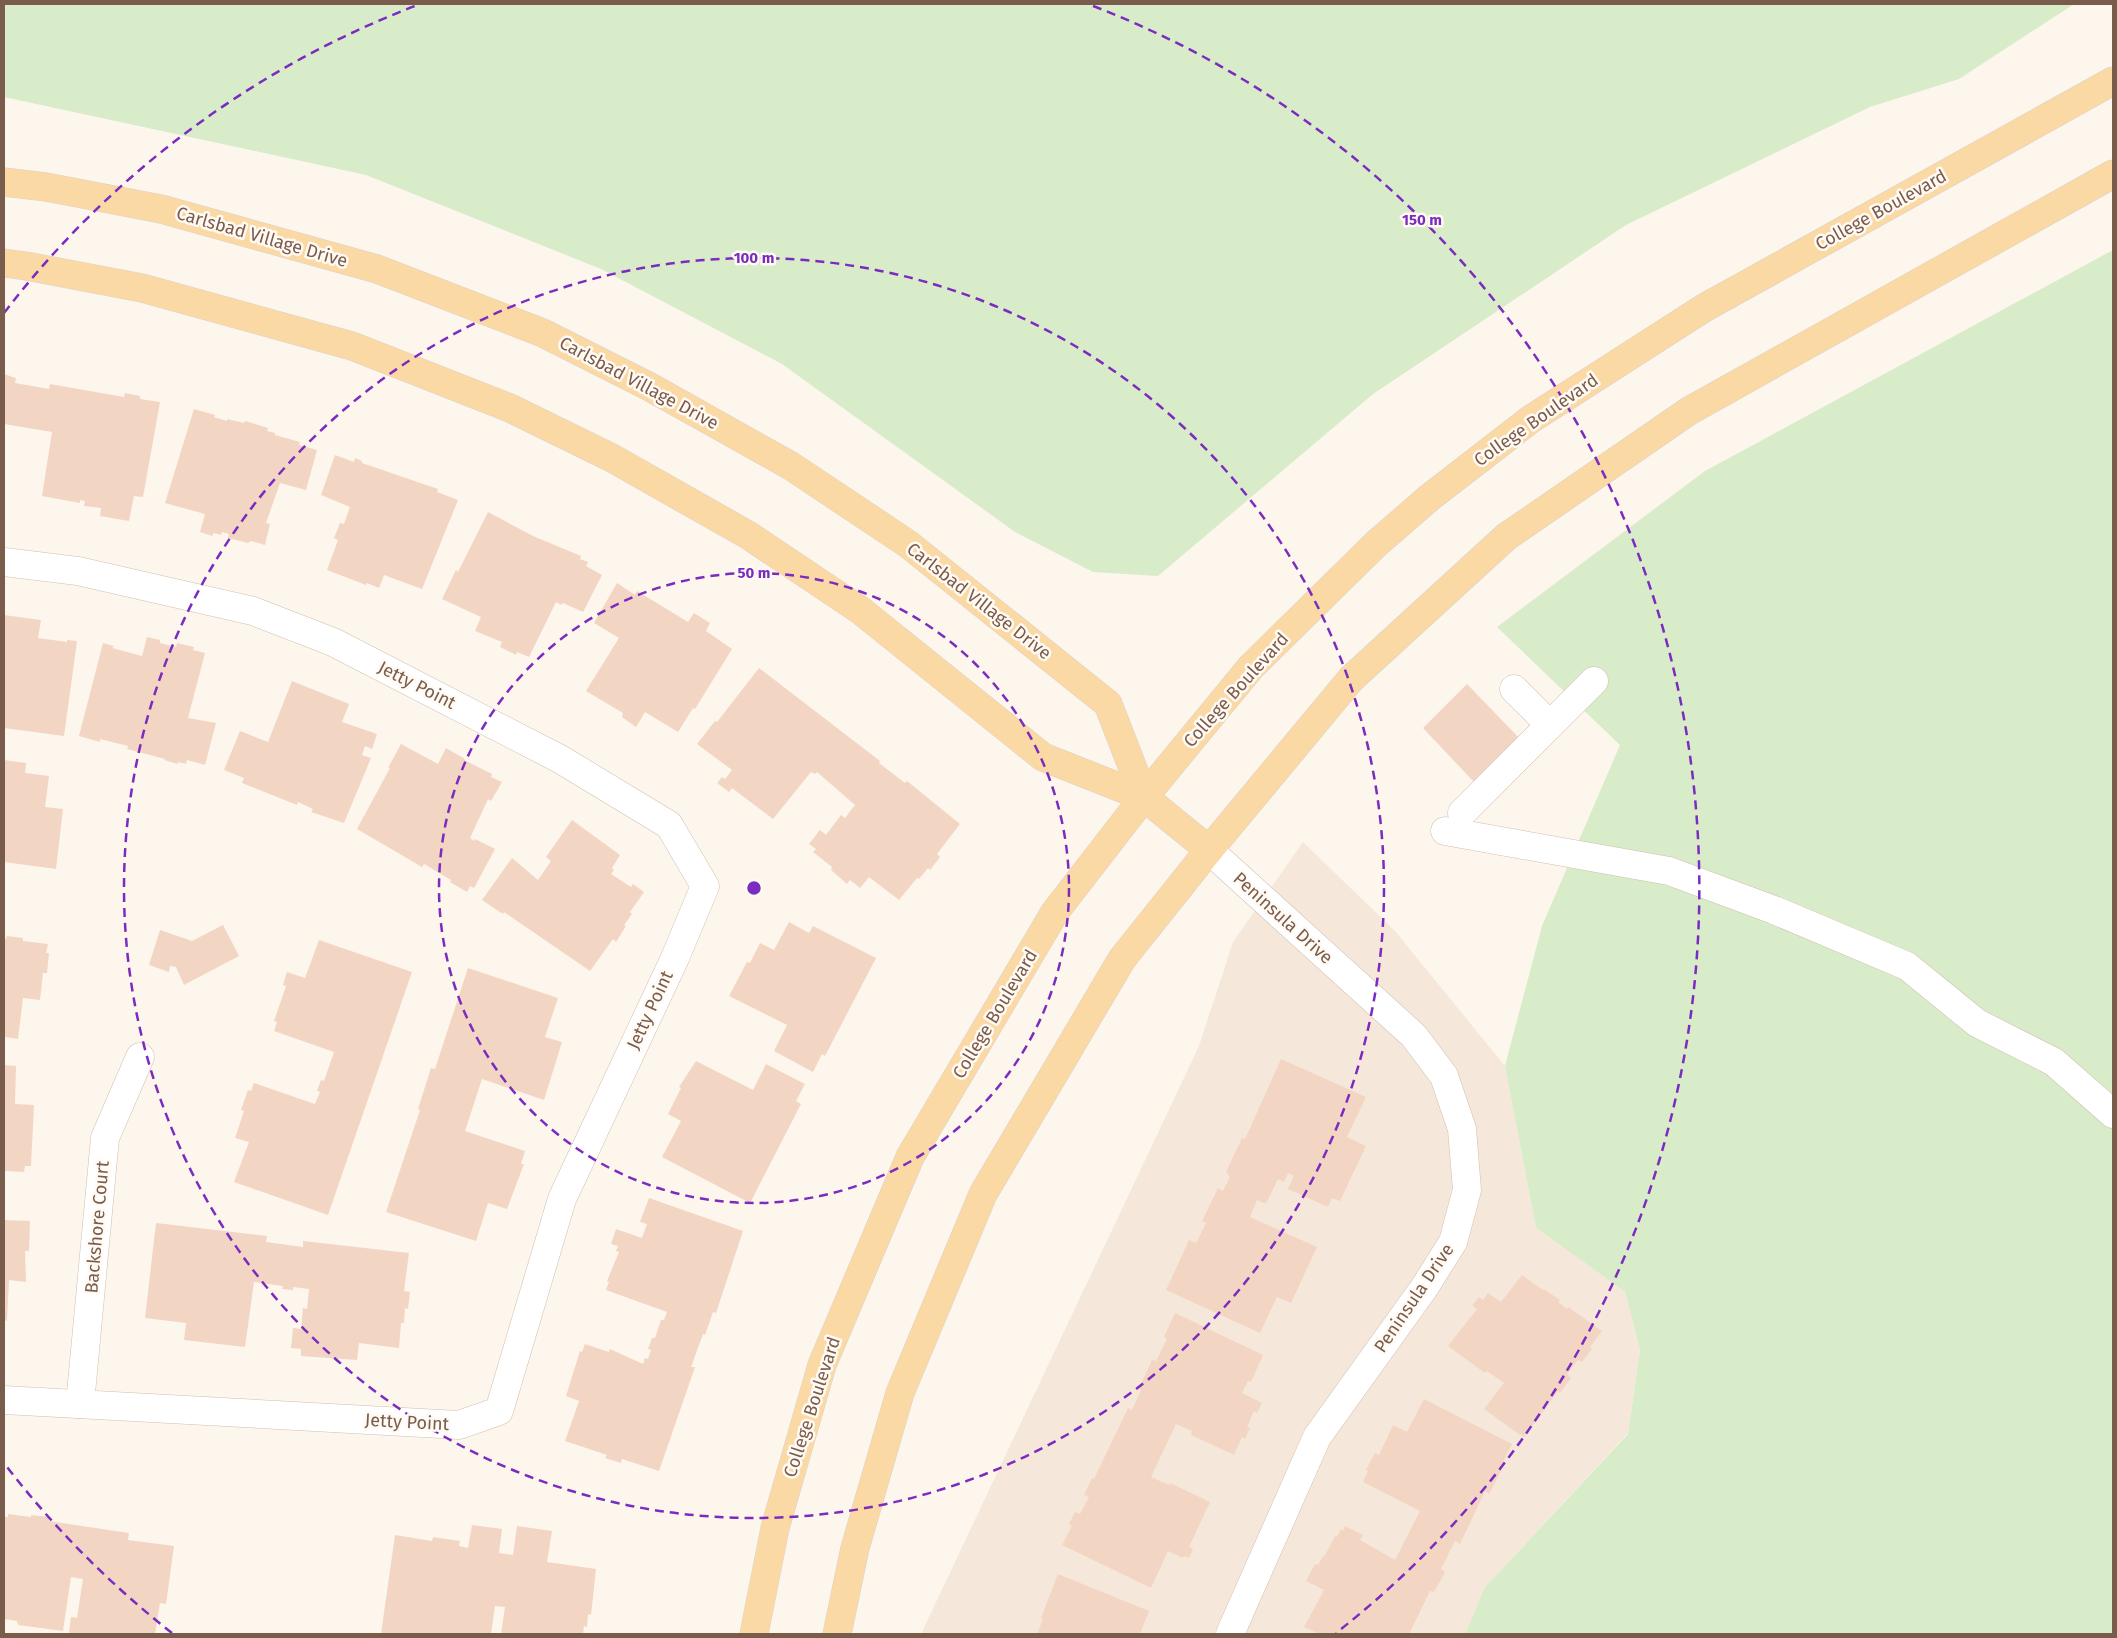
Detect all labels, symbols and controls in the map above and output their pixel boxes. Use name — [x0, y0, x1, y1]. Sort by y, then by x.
street label: College Boulevard — [1812, 165, 1950, 255]
street label: Carlsbad Village Drive — [174, 202, 350, 272]
text: 150 m — [1402, 211, 1442, 229]
text: 100 m — [734, 249, 774, 267]
street label: Carlsbad Village Drive — [556, 332, 722, 434]
street label: College Boulevard — [1470, 369, 1602, 471]
street label: Carlsbad Village Drive — [902, 538, 1056, 664]
text: 50 m — [737, 564, 771, 582]
street label: College Boulevard — [1179, 628, 1293, 752]
street label: Jetty Point — [374, 656, 460, 714]
street label: Peninsula Drive — [1229, 867, 1337, 969]
centre of rings — [745, 879, 763, 897]
street label: College Boulevard — [948, 946, 1042, 1082]
street label: Jetty Point — [622, 967, 678, 1053]
street label: Backshore Court — [80, 1159, 114, 1294]
street label: Peninsula Drive — [1369, 1239, 1459, 1357]
street label: College Boulevard — [779, 1334, 845, 1480]
street label: Jetty Point — [364, 1409, 450, 1435]

